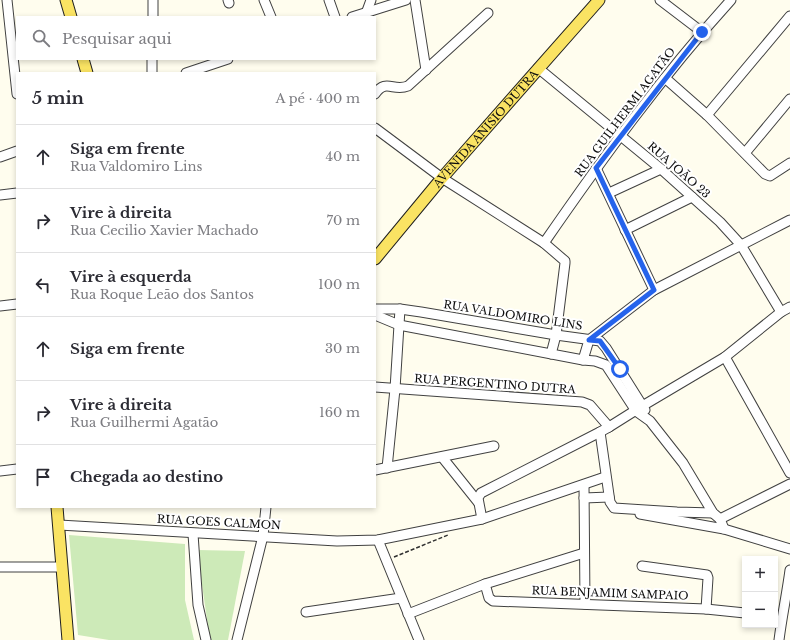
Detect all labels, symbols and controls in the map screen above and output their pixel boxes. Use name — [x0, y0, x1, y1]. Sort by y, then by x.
search box — [16, 16, 376, 60]
route end — [693, 23, 711, 41]
icon: search — [30, 27, 52, 49]
text: Pesquisar aqui — [62, 29, 172, 48]
street label: RUA GUILHERMI AGATÃO — [572, 45, 678, 179]
street label: AVENIDA ANÍSIO DUTRA — [429, 67, 541, 191]
text: 5 min — [32, 88, 84, 109]
text: A pé · 400 m — [275, 90, 360, 107]
text: Siga em frente — [70, 139, 185, 158]
street label: RUA JOÃO 23 — [645, 139, 713, 201]
icon: ahead — [32, 146, 54, 168]
text: 40 m — [325, 148, 360, 165]
text: Rua Valdomiro Lins — [70, 158, 202, 175]
text: Vire à direita — [70, 203, 172, 222]
icon: right — [32, 210, 54, 232]
text: 70 m — [327, 212, 360, 229]
text: Rua Cecilio Xavier Machado — [70, 222, 258, 239]
text: Vire à esquerda — [70, 267, 192, 286]
icon: left — [32, 274, 54, 296]
text: 100 m — [318, 276, 360, 293]
text: Rua Roque Leão dos Santos — [70, 286, 254, 303]
street label: RUA VALDOMIRO LINS — [442, 297, 584, 333]
icon: ahead — [32, 338, 54, 360]
text: Siga em frente — [70, 339, 185, 358]
text: 30 m — [325, 340, 360, 357]
route start — [611, 360, 629, 378]
street label: RUA PERGENTINO DUTRA — [414, 371, 577, 397]
text: Vire à direita — [70, 395, 172, 414]
icon: right — [32, 402, 54, 424]
text: 160 m — [319, 404, 360, 421]
text: Rua Guilhermi Agatão — [70, 414, 218, 431]
icon: arrive — [32, 466, 54, 488]
text: Chegada ao destino — [70, 467, 223, 486]
street label: RUA GOES CALMON — [157, 512, 281, 532]
map controls — [742, 556, 778, 628]
button: + — [742, 556, 778, 592]
street label: RUA BENJAMIM SAMPAIO — [531, 583, 689, 603]
button: − — [742, 592, 778, 628]

